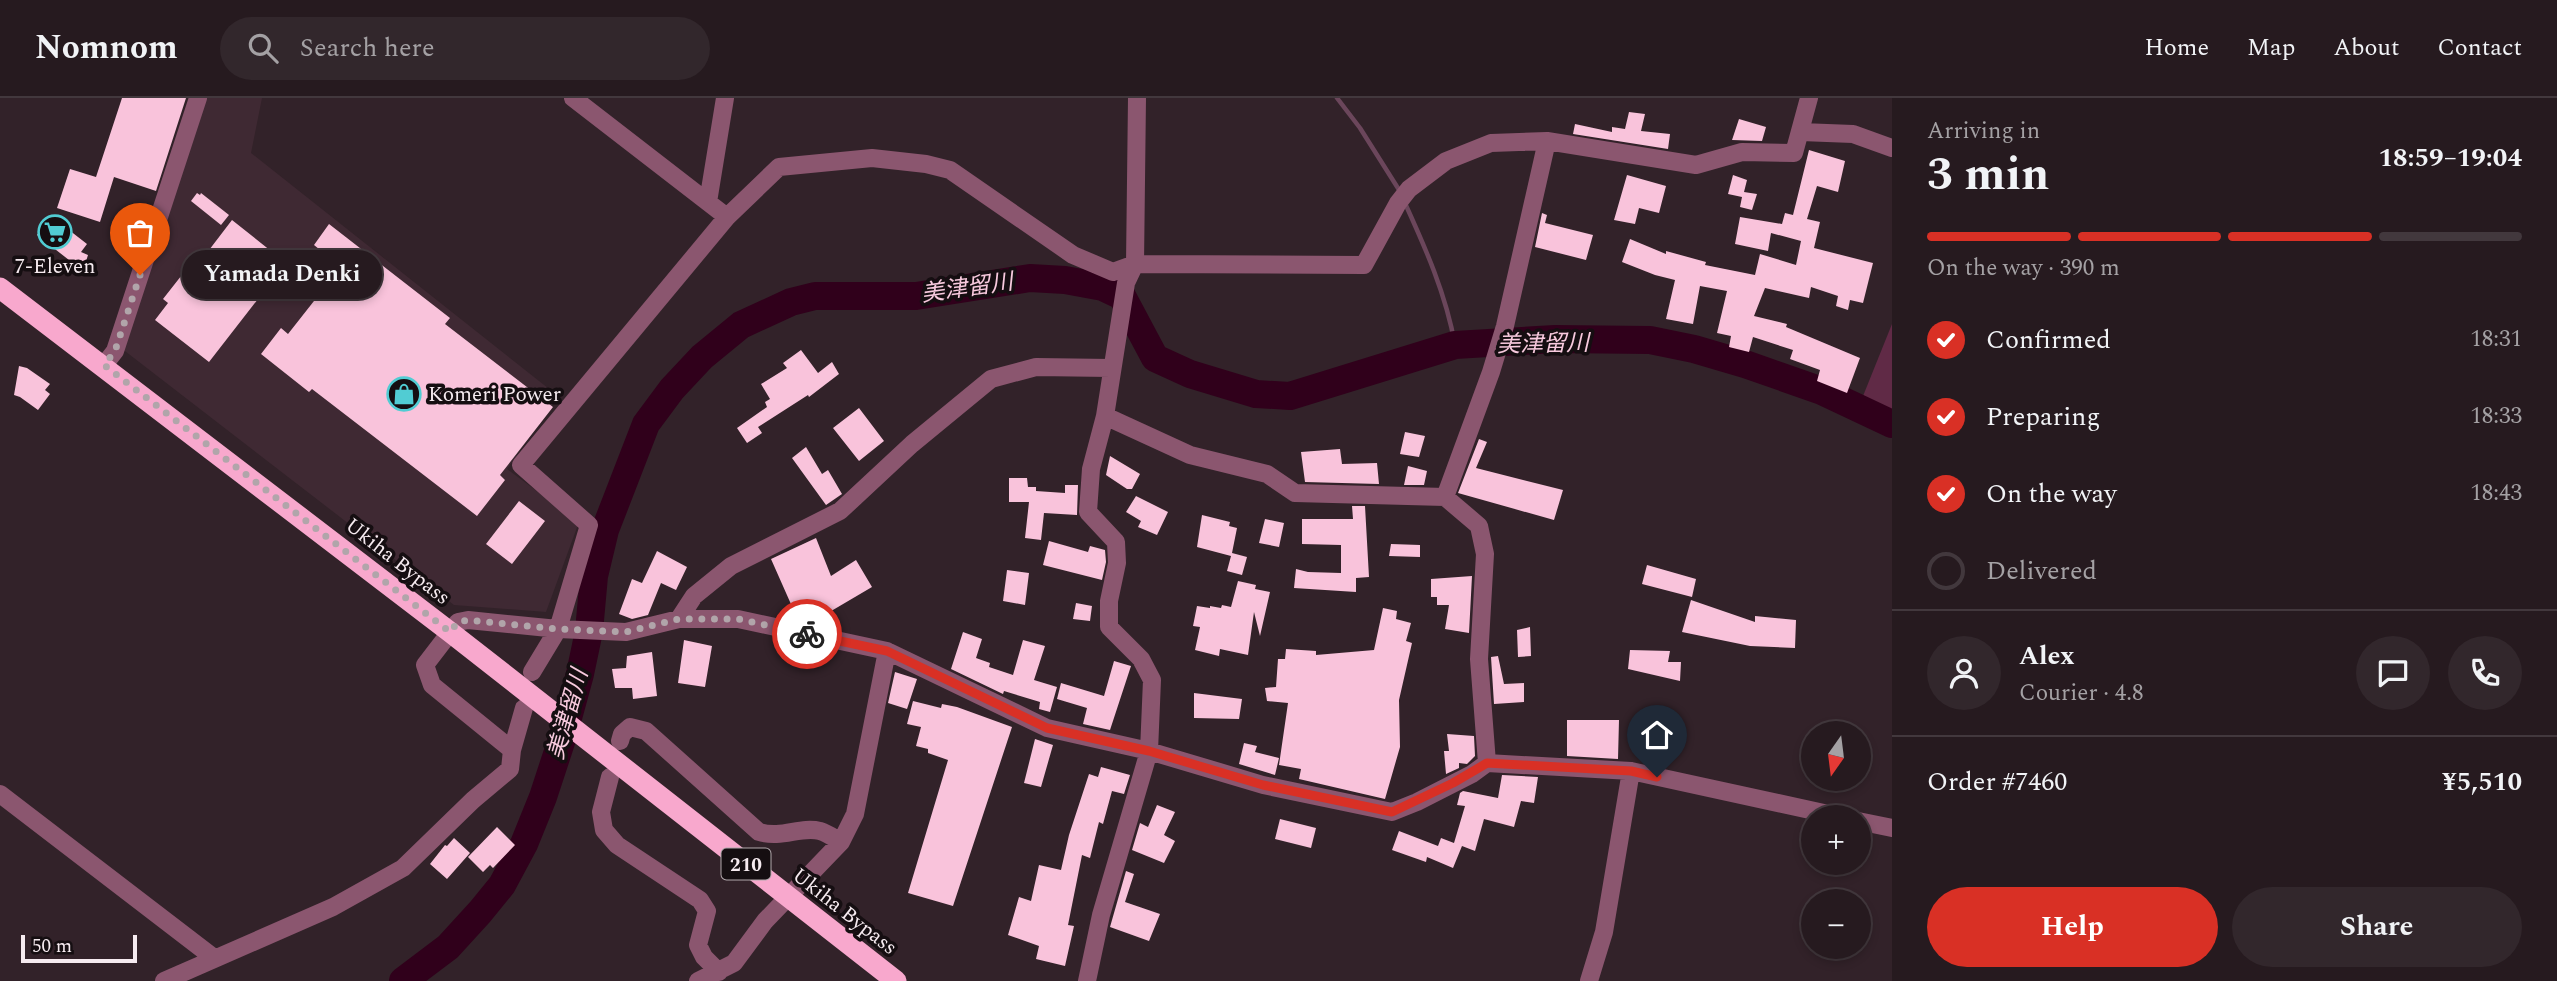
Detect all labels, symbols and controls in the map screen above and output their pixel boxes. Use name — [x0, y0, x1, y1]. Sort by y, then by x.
search box — [220, 17, 710, 80]
text: Nomnom — [35, 23, 178, 73]
text: Search here — [300, 28, 435, 68]
icon: search — [244, 29, 282, 67]
text: Home — [2144, 30, 2209, 66]
text: Map — [2247, 30, 2295, 66]
text: About — [2333, 30, 2399, 66]
text: Contact — [2437, 30, 2522, 66]
text: Arriving in — [1927, 114, 2040, 149]
text: 18:59–19:04 — [2378, 138, 2522, 178]
text: 3 min — [1927, 140, 2049, 210]
pin — [110, 203, 170, 275]
supermarket icon: 7-Eleven — [36, 213, 74, 251]
icon: bag — [121, 214, 159, 252]
callout: Yamada Denki — [182, 250, 382, 300]
place label: 7-Eleven — [15, 251, 95, 283]
text: On the way · 390 m — [1927, 251, 2120, 286]
text: Yamada Denki — [204, 257, 360, 292]
water label: 美津留川 — [919, 264, 1018, 312]
text: Confirmed — [1986, 320, 2111, 360]
icon: check — [1927, 321, 1965, 359]
text: 18:31 — [2470, 322, 2522, 357]
water label: 美津留川 — [1497, 326, 1592, 363]
shop icon: Komeri Power — [385, 375, 423, 413]
place label: Komeri Power — [428, 379, 561, 411]
text: Preparing — [1986, 397, 2100, 437]
icon: check — [1927, 398, 1965, 436]
text: 18:33 — [2470, 399, 2522, 434]
text: On the way — [1986, 474, 2117, 514]
icon: check — [1927, 475, 1965, 513]
text: 18:43 — [2470, 476, 2522, 511]
street label: Ukiha Bypass — [338, 510, 457, 613]
text: Delivered — [1986, 551, 2097, 591]
courier — [772, 599, 842, 669]
icon: bike — [788, 615, 826, 653]
button: person — [1927, 636, 2001, 710]
text: Alex — [2019, 636, 2074, 676]
button: chat — [2356, 636, 2430, 710]
button: phone — [2448, 636, 2522, 710]
water label: 美津留川 — [539, 662, 599, 763]
text: Courier · 4.8 — [2019, 676, 2144, 711]
pin — [1627, 705, 1687, 777]
icon: home — [1638, 716, 1676, 754]
north arrow — [1801, 721, 1871, 791]
map controls — [1801, 721, 1871, 959]
text: Order #7460 — [1927, 762, 2067, 802]
text: ¥5,510 — [2442, 762, 2522, 802]
button: + — [1801, 805, 1871, 875]
road number: 210 — [722, 848, 770, 880]
street label: Ukiha Bypass — [785, 860, 904, 963]
button: Help — [1927, 887, 2218, 967]
button: Share — [2232, 887, 2522, 967]
button: − — [1801, 889, 1871, 959]
scale bar — [21, 932, 136, 964]
text: 50 m — [32, 932, 72, 961]

